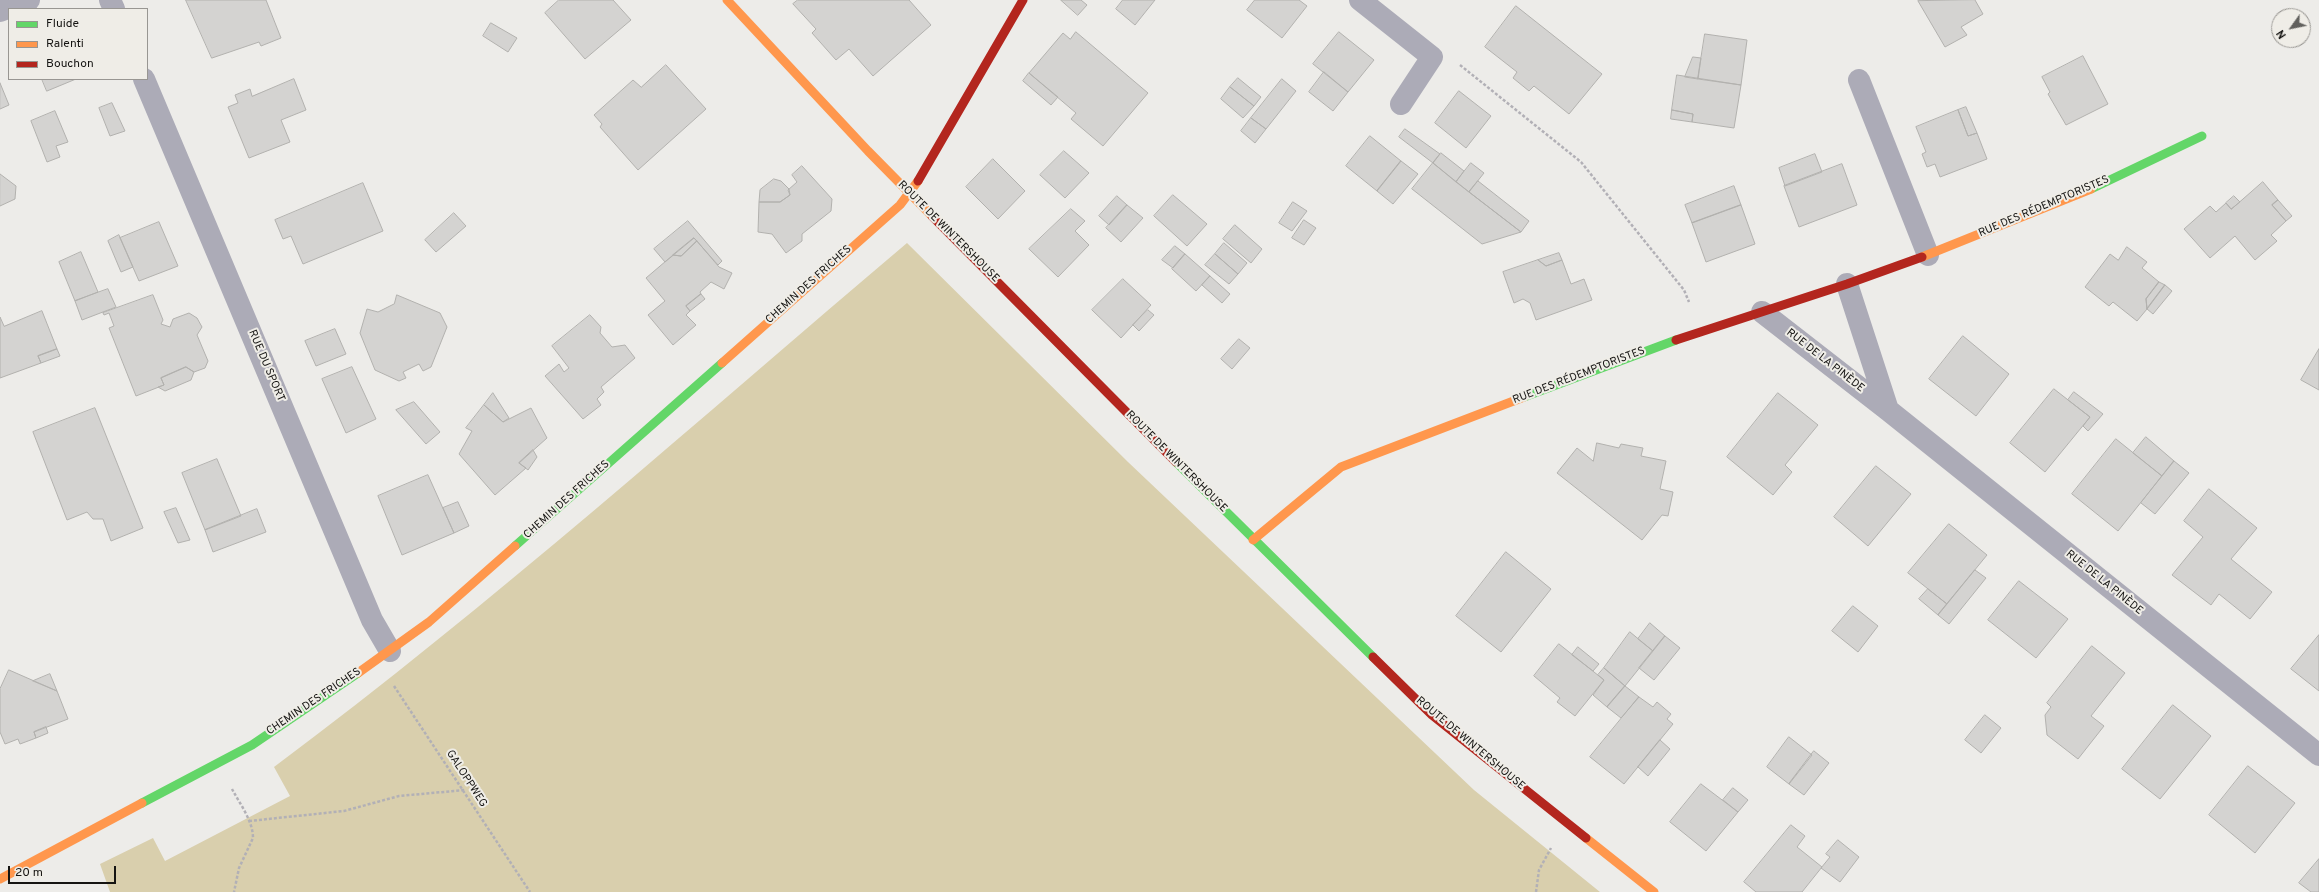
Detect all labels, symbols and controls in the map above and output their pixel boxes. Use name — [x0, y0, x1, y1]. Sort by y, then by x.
legend — [8, 8, 148, 80]
north arrow — [2271, 8, 2311, 48]
text: Fluide — [46, 16, 79, 32]
text: N — [2274, 27, 2290, 41]
text: Ralenti — [46, 36, 84, 52]
text: Bouchon — [46, 56, 94, 72]
street label: RUE DES RÉDEMPTORISTES — [1977, 173, 2111, 241]
street label: ROUTE DE WINTERSHOUSE — [895, 179, 1001, 285]
street label: CHEMIN DES FRICHES — [763, 243, 855, 327]
street label: RUE DE LA PINÈDE — [1783, 326, 1867, 396]
street label: RUE DU SPORT — [245, 328, 287, 404]
street label: RUE DES RÉDEMPTORISTES — [1511, 345, 1647, 407]
street label: ROUTE DE WINTERSHOUSE — [1123, 409, 1229, 515]
street label: CHEMIN DES FRICHES — [521, 458, 613, 542]
street label: RUE DE LA PINÈDE — [2063, 548, 2145, 618]
street label: CHEMIN DES FRICHES — [264, 666, 364, 738]
street label: ROUTE DE WINTERSHOUSE — [1413, 695, 1527, 793]
street label: GALOPPWEG — [443, 748, 489, 810]
scale bar — [10, 858, 118, 884]
text: 20 m — [15, 865, 43, 881]

